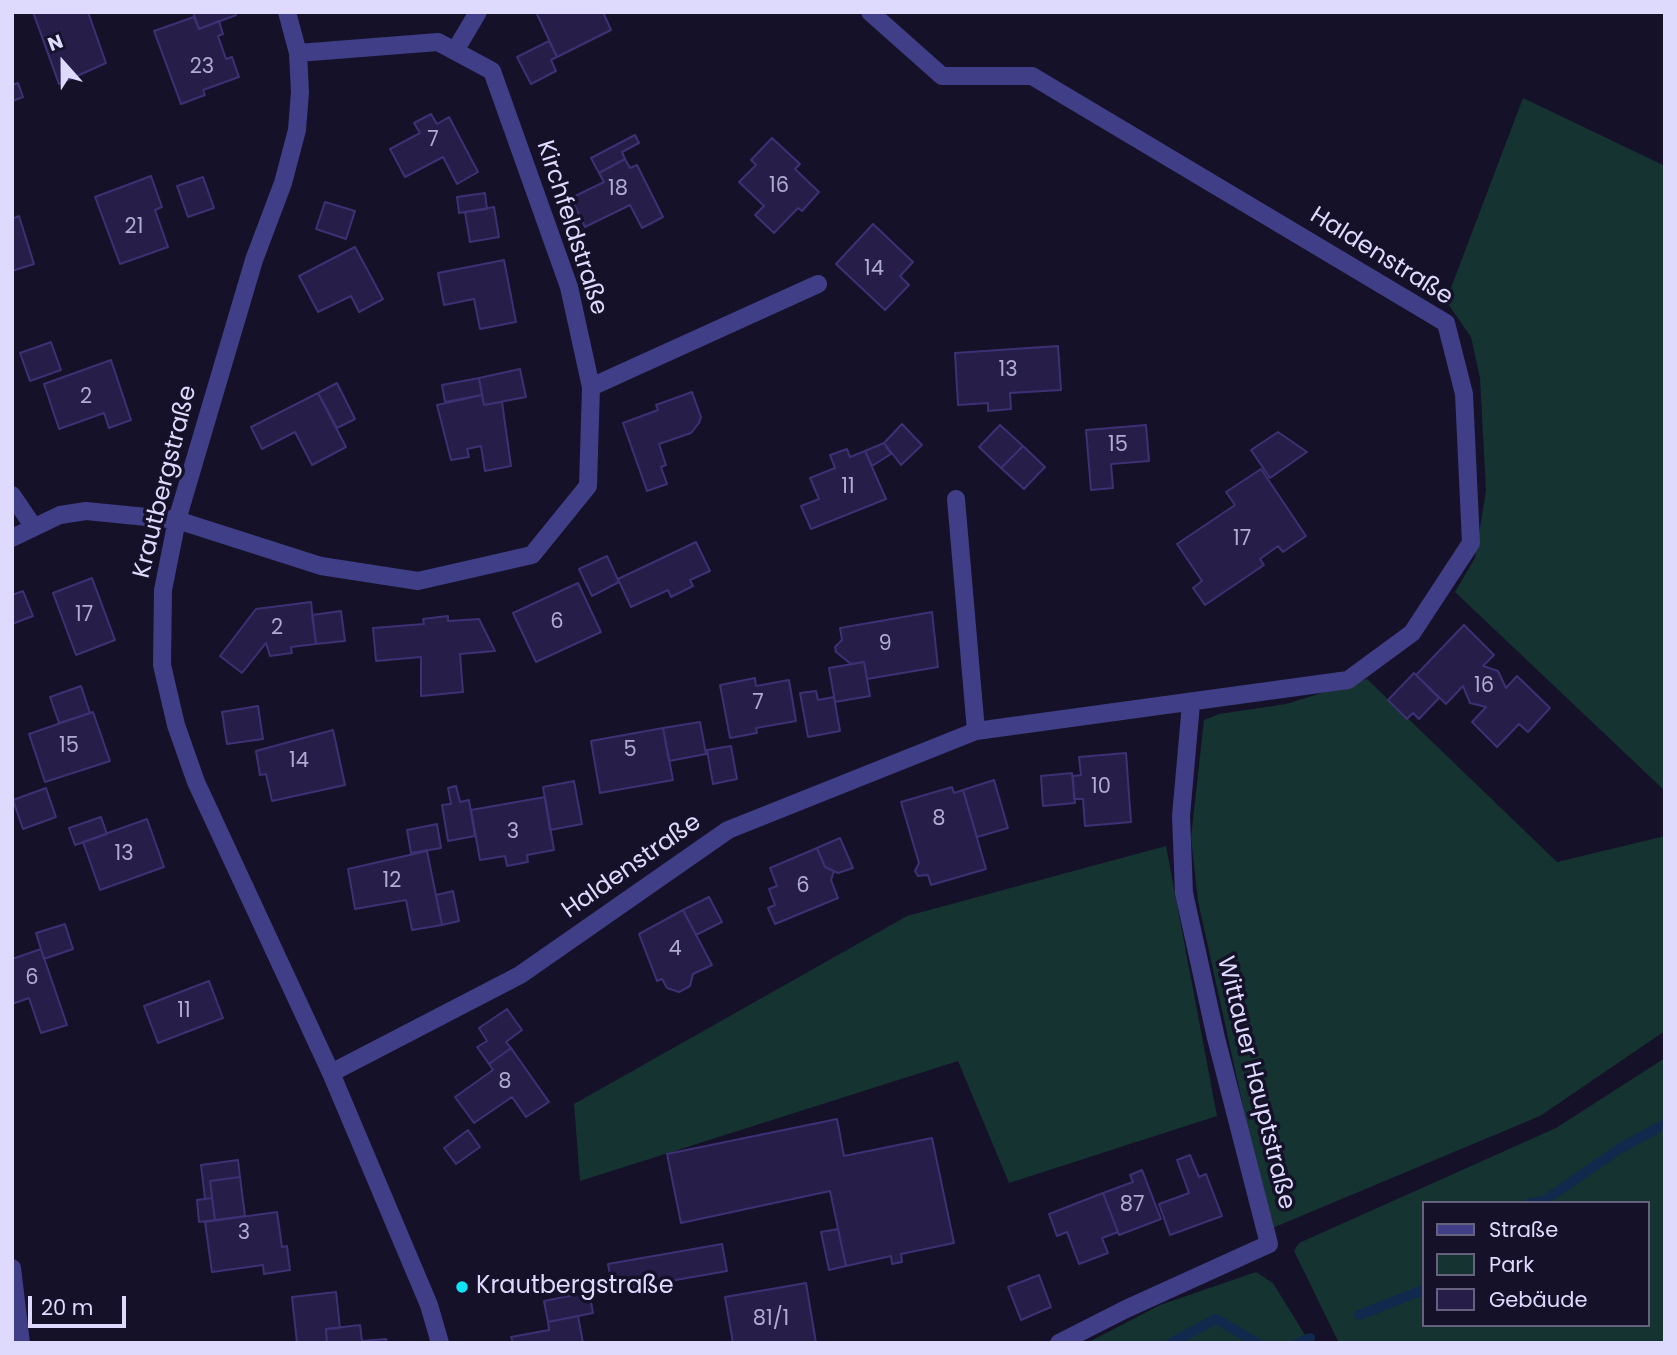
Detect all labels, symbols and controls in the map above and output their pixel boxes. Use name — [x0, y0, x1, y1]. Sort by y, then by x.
north arrow — [28, 28, 98, 98]
text: N — [44, 28, 67, 58]
house number: 23 — [190, 55, 214, 81]
house number: 7 — [427, 128, 439, 154]
street label: Kirchfeldstraße — [529, 137, 613, 319]
house number: 16 — [769, 174, 789, 200]
house number: 18 — [608, 177, 628, 203]
street label: Haldenstraße — [1304, 202, 1458, 312]
house number: 21 — [125, 215, 143, 241]
house number: 14 — [864, 257, 884, 283]
house number: 13 — [998, 358, 1018, 384]
street label: Krautbergstraße — [128, 383, 204, 581]
house number: 2 — [80, 385, 92, 411]
house number: 15 — [1108, 433, 1128, 459]
house number: 11 — [841, 475, 855, 501]
house number: 17 — [1233, 527, 1251, 553]
house number: 17 — [75, 603, 93, 629]
house number: 6 — [550, 610, 564, 636]
house number: 2 — [271, 616, 283, 642]
house number: 9 — [878, 632, 892, 658]
house number: 16 — [1474, 674, 1494, 700]
house number: 7 — [752, 691, 764, 717]
house number: 15 — [59, 734, 79, 760]
house number: 5 — [623, 738, 637, 764]
house number: 14 — [289, 749, 309, 775]
house number: 10 — [1091, 775, 1111, 801]
house number: 8 — [932, 807, 946, 833]
street label: Haldenstraße — [557, 808, 707, 926]
house number: 3 — [507, 820, 519, 846]
house number: 13 — [114, 842, 134, 868]
house number: 12 — [383, 869, 401, 895]
house number: 6 — [796, 874, 810, 900]
house number: 4 — [668, 937, 682, 963]
street label: Wittauer Hauptstraße — [1210, 954, 1300, 1212]
house number: 6 — [25, 966, 39, 992]
house number: 11 — [177, 999, 191, 1025]
house number: 8 — [498, 1070, 512, 1096]
house number: 87 — [1120, 1193, 1144, 1219]
legend — [1422, 1201, 1649, 1327]
text: Straße — [1489, 1215, 1558, 1244]
house number: 3 — [238, 1221, 250, 1247]
text: Park — [1489, 1250, 1534, 1279]
place label: Krautbergstraße — [476, 1273, 674, 1301]
marker: Krautbergstraße — [454, 1279, 470, 1295]
scale bar — [32, 1282, 130, 1326]
text: Gebäude — [1489, 1285, 1587, 1314]
text: 20 m — [41, 1293, 94, 1322]
house number: 81/1 — [753, 1307, 789, 1333]

